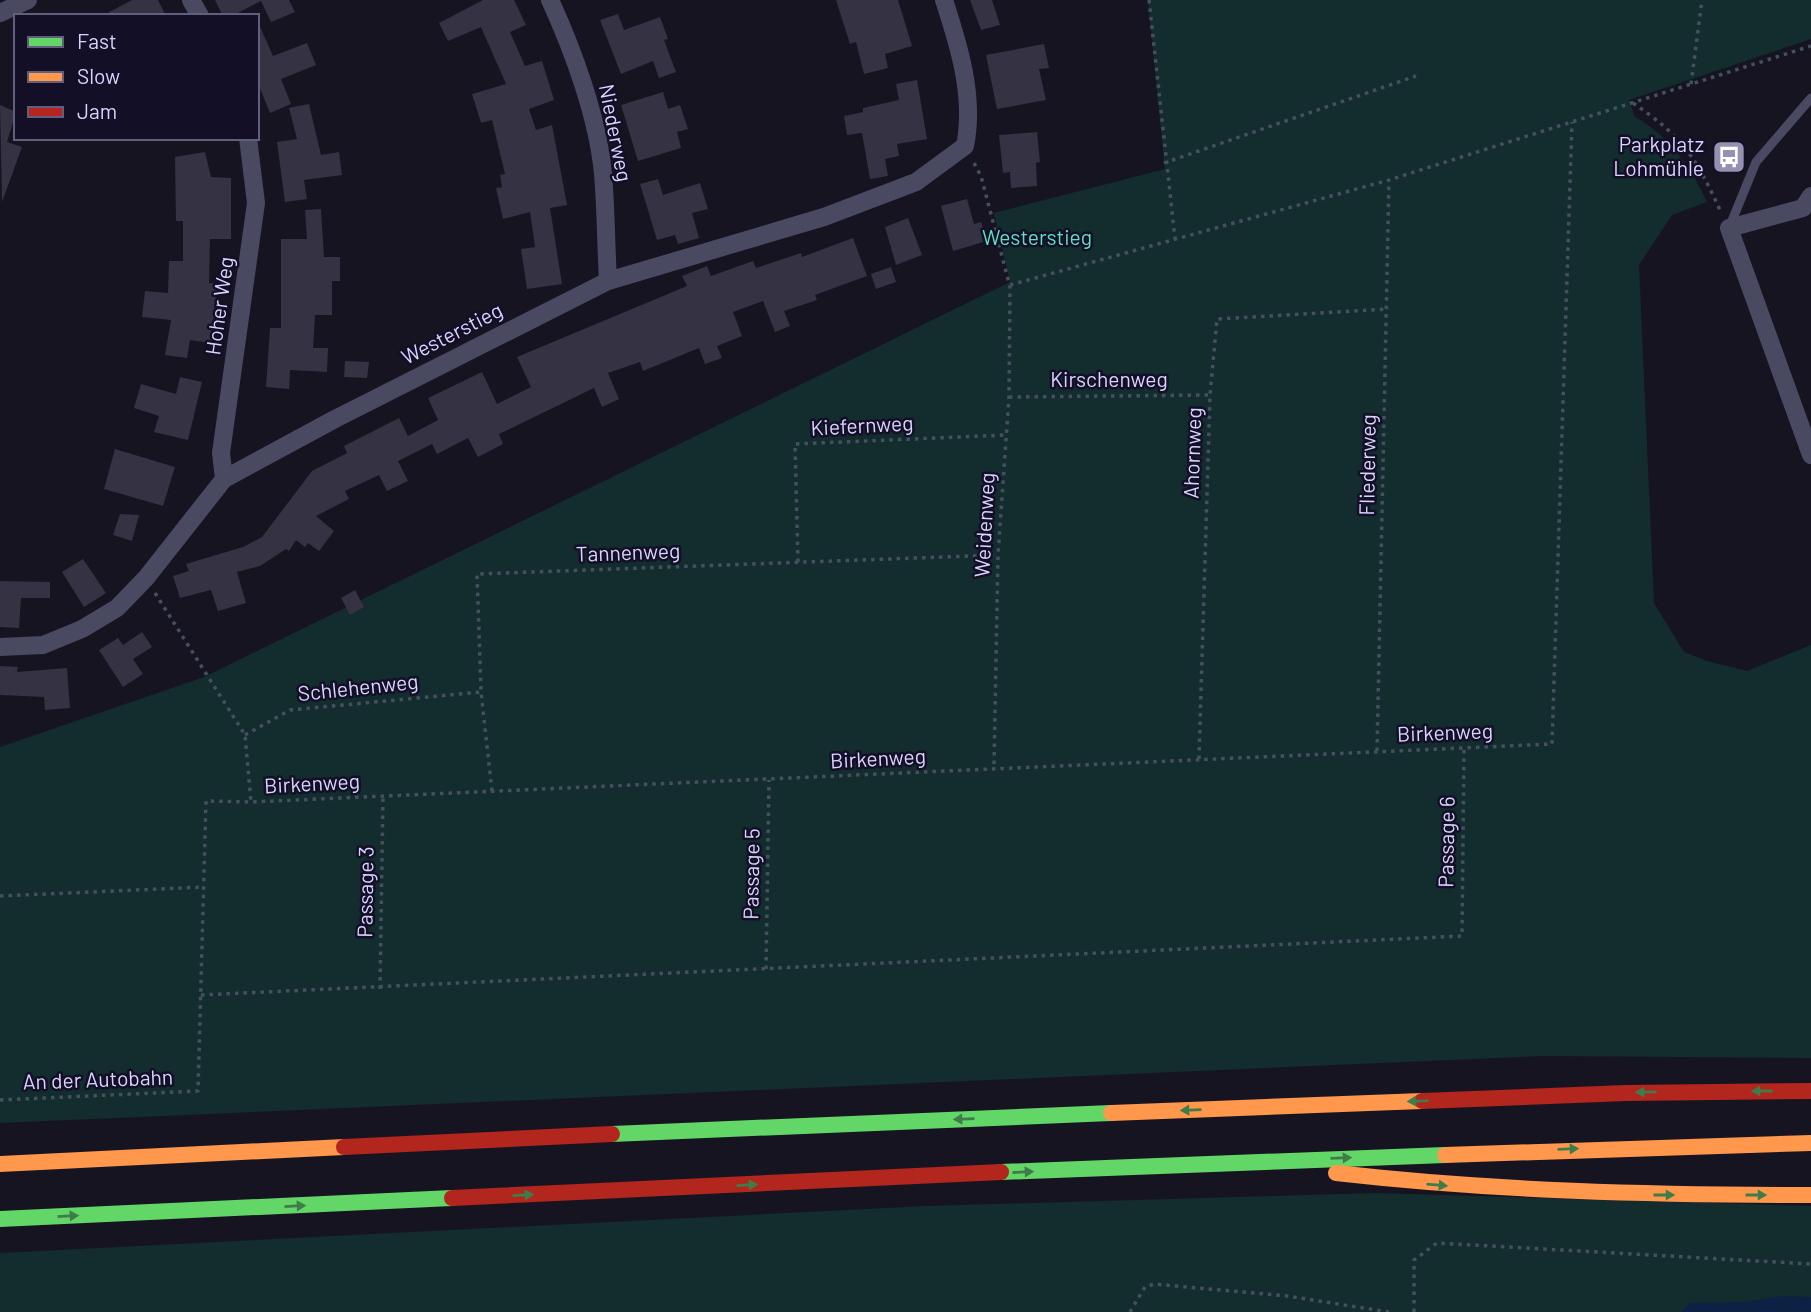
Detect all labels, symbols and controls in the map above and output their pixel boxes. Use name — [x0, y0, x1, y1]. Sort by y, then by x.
legend — [14, 14, 259, 140]
text: Fast — [77, 28, 117, 53]
text: Slow — [77, 63, 120, 88]
street label: Niederweg — [595, 82, 638, 184]
text: Jam — [77, 98, 117, 123]
place label: Parkplatz Lohmühle — [1613, 131, 1704, 180]
bus stop icon: Parkplatz Lohmühle — [1710, 138, 1748, 176]
park label: Westerstieg — [982, 224, 1092, 249]
street label: Hoher Weg — [199, 255, 238, 357]
street label: Westerstieg — [397, 297, 506, 369]
street label: Kirschenweg — [1050, 366, 1168, 391]
street label: Ahornweg — [1177, 407, 1206, 499]
street label: Kiefernweg — [810, 409, 914, 440]
street label: Fliederweg — [1353, 414, 1380, 516]
street label: Weidenweg — [968, 472, 999, 578]
street label: Tannenweg — [575, 537, 681, 566]
street label: Schlehenweg — [296, 668, 419, 705]
street label: Birkenweg — [1397, 717, 1493, 746]
street label: Birkenweg — [829, 743, 926, 772]
street label: Birkenweg — [263, 768, 360, 797]
street label: Passage 6 — [1432, 796, 1459, 888]
street label: Passage 5 — [737, 828, 764, 920]
street label: Passage 3 — [351, 846, 378, 938]
street label: An der Autobahn — [22, 1063, 174, 1094]
one-way arrow — [1751, 1085, 1773, 1097]
one-way arrow — [1634, 1087, 1656, 1098]
one-way arrow — [1407, 1095, 1429, 1106]
one-way arrow — [1180, 1104, 1202, 1115]
one-way arrow — [952, 1113, 974, 1124]
one-way arrow — [1557, 1143, 1579, 1155]
one-way arrow — [1330, 1152, 1352, 1163]
one-way arrow — [1012, 1166, 1034, 1177]
one-way arrow — [736, 1180, 758, 1191]
one-way arrow — [1426, 1180, 1448, 1191]
one-way arrow — [1654, 1189, 1676, 1201]
one-way arrow — [1746, 1189, 1768, 1201]
one-way arrow — [512, 1190, 534, 1201]
one-way arrow — [285, 1200, 307, 1211]
one-way arrow — [57, 1211, 79, 1222]

